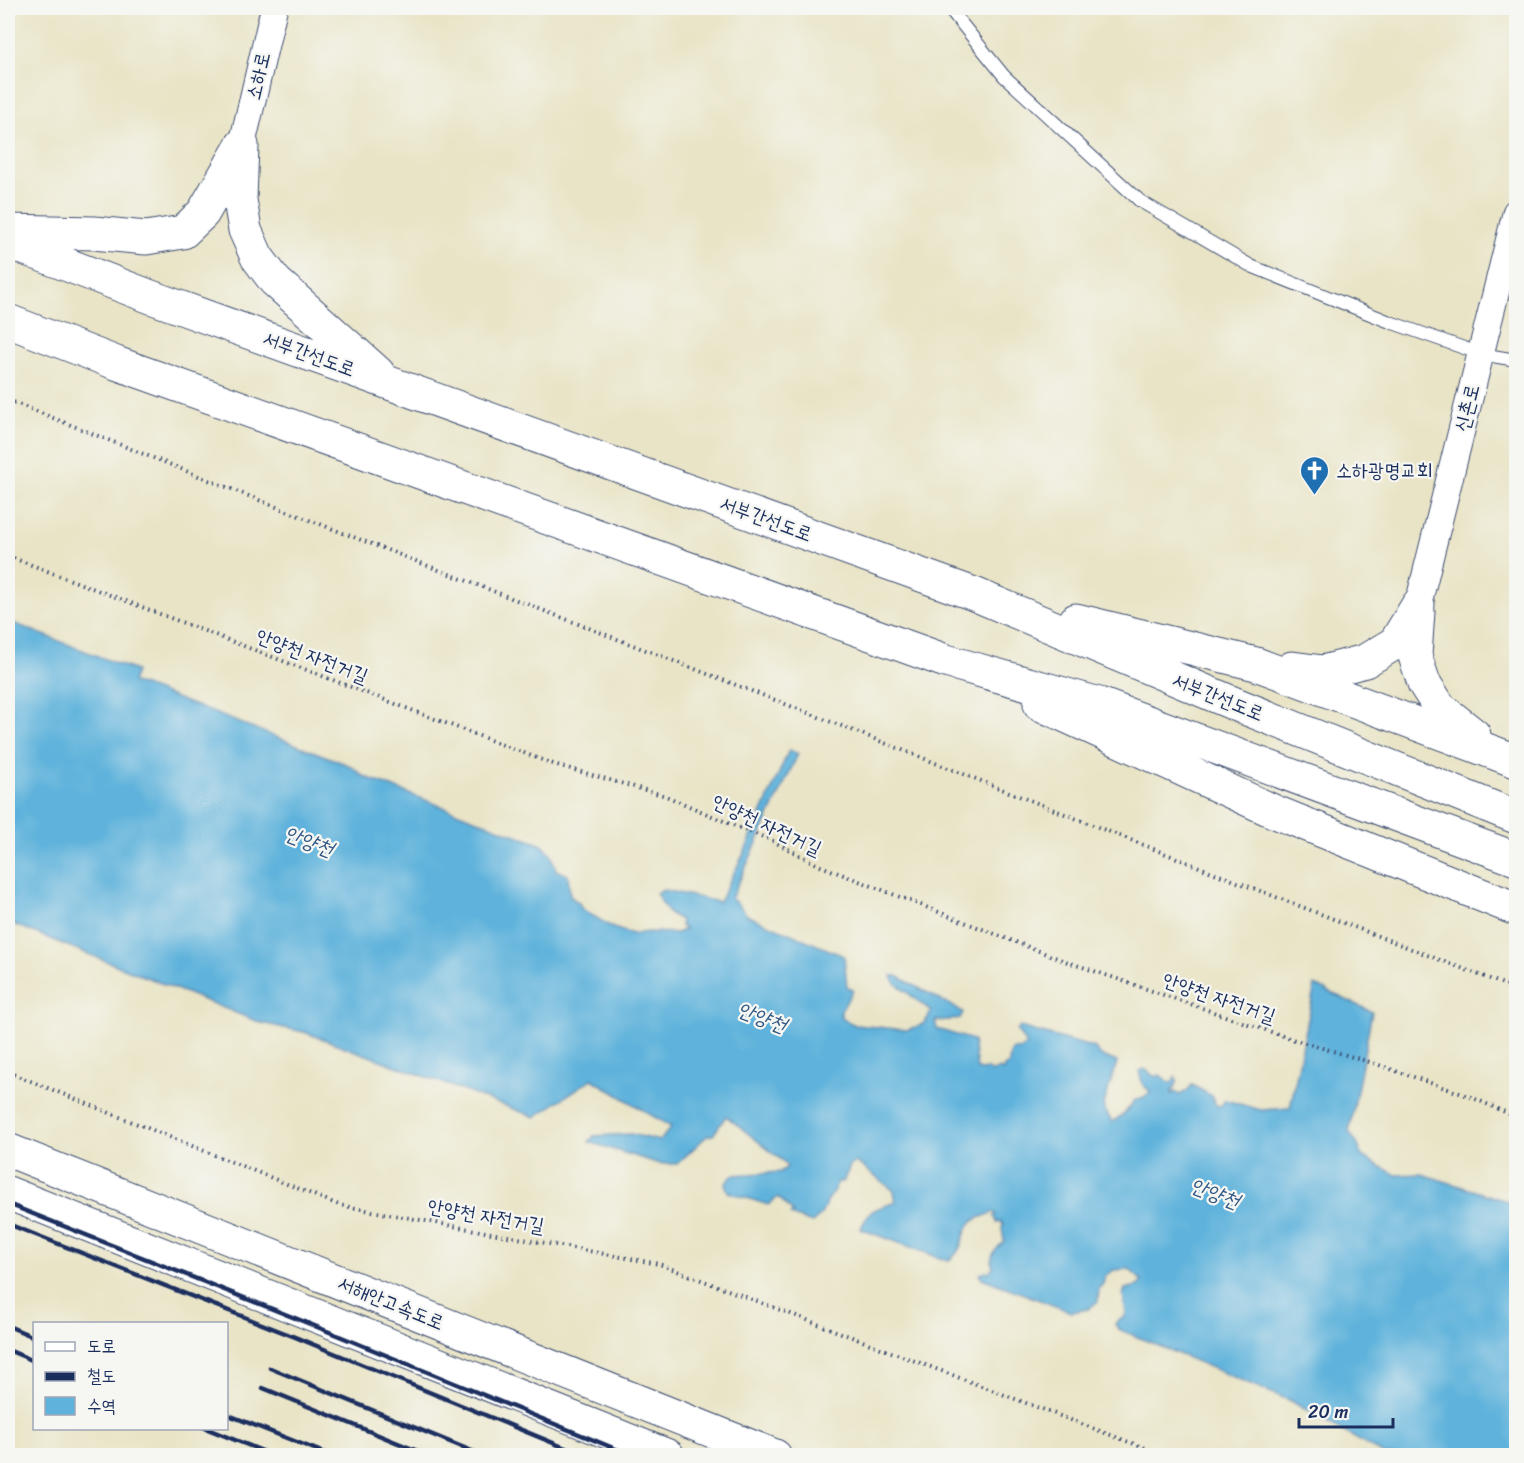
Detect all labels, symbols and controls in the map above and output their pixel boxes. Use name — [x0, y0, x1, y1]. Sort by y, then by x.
street label: 소하로 — [236, 49, 280, 103]
street label: 서부간선도로 — [258, 321, 360, 387]
street label: 신촌로 — [1444, 380, 1490, 436]
place label: 소하광명교회 — [1336, 453, 1433, 488]
church icon: 소하광명교회 — [1299, 454, 1331, 496]
street label: 서부간선도로 — [715, 486, 817, 552]
street label: 안양천 자전거길 — [251, 619, 373, 693]
street label: 서부간선도로 — [1167, 663, 1269, 731]
street label: 안양천 자전거길 — [706, 784, 828, 866]
water label: 안양천 — [279, 814, 341, 869]
street label: 안양천 자전거길 — [1158, 962, 1280, 1034]
water label: 안양천 — [732, 990, 794, 1045]
water label: 안양천 — [1185, 1166, 1247, 1221]
street label: 안양천 자전거길 — [425, 1189, 547, 1243]
street label: 서해안고속도로 — [332, 1266, 450, 1340]
legend — [33, 1322, 228, 1430]
text: 도로 — [87, 1330, 116, 1362]
text: 철도 — [87, 1360, 116, 1392]
text: 수역 — [87, 1390, 116, 1422]
scale bar — [1299, 1391, 1394, 1429]
text: 20 m — [1308, 1396, 1348, 1428]

